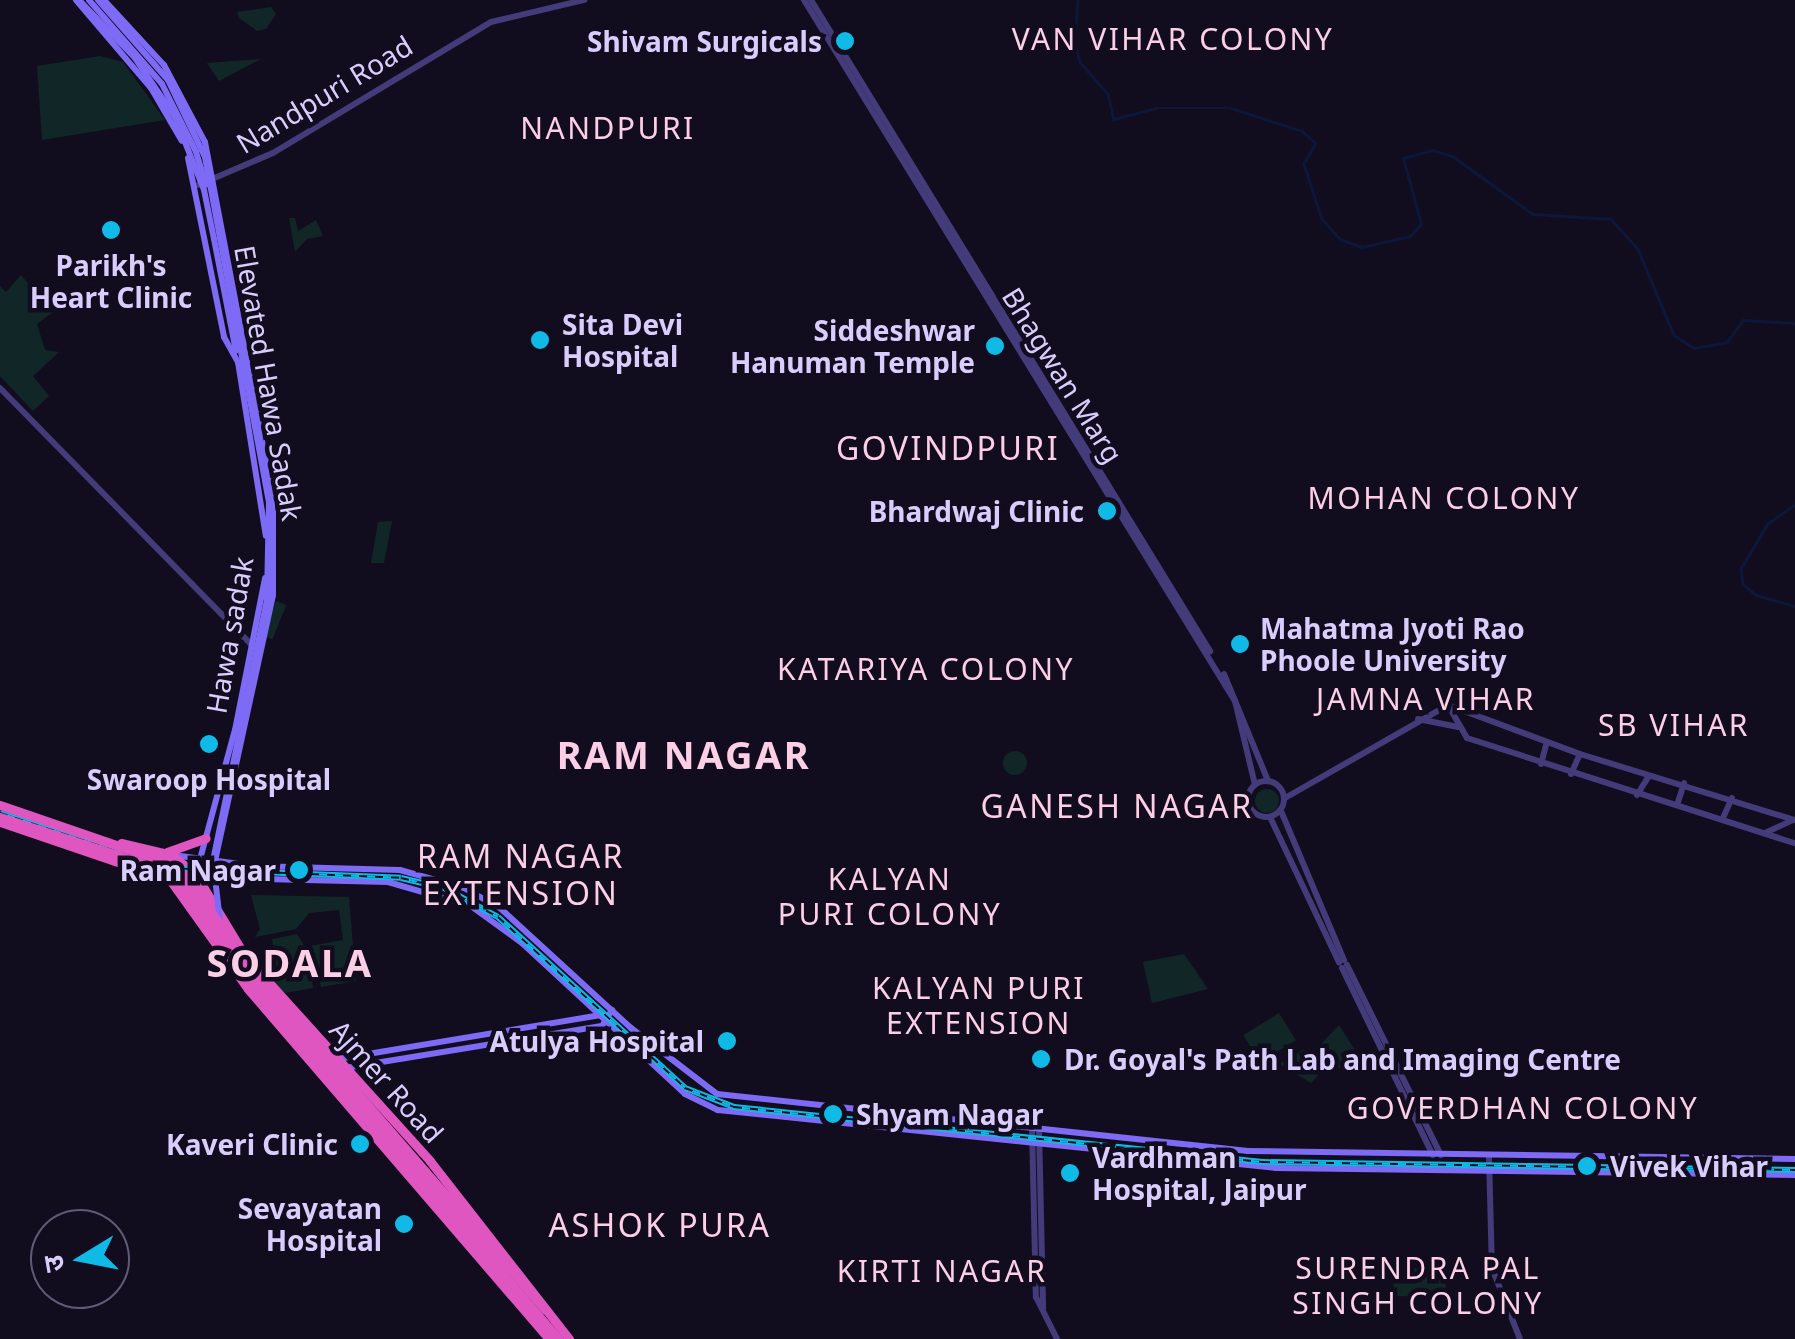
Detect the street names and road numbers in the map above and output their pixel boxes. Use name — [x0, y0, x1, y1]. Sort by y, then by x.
street label: Nandpuri Road — [230, 28, 418, 160]
street label: Elevated Hawa Sadak — [228, 243, 310, 523]
street label: Bhagwan Marg — [996, 281, 1130, 469]
street label: Hawa sadak — [199, 554, 259, 716]
street label: Ajmer Road — [323, 1013, 451, 1149]

